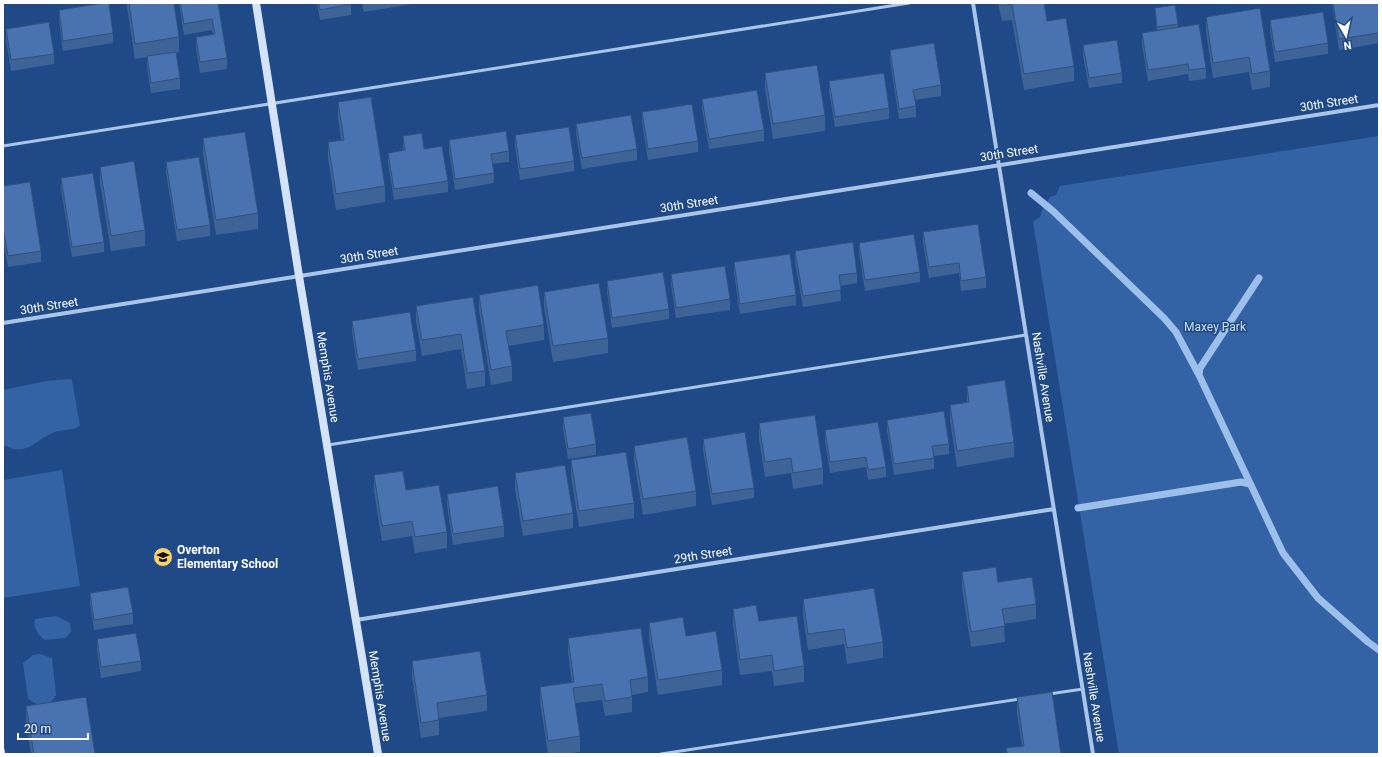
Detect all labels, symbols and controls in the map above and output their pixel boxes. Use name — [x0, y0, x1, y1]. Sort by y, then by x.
north arrow — [1326, 16, 1366, 56]
text: N — [1342, 38, 1352, 52]
street label: 30th Street — [1299, 91, 1359, 115]
street label: 30th Street — [979, 141, 1039, 165]
street label: 30th Street — [659, 192, 719, 216]
street label: 30th Street — [339, 243, 399, 267]
street label: 30th Street — [19, 294, 79, 318]
park label: Maxey Park — [1184, 320, 1247, 334]
street label: Memphis Avenue — [314, 330, 342, 424]
street label: Nashville Avenue — [1029, 331, 1057, 423]
place label: Overton Elementary School — [177, 543, 278, 571]
street label: 29th Street — [673, 543, 733, 567]
school or university icon: Overton Elementary School — [152, 546, 174, 568]
street label: Memphis Avenue — [366, 649, 394, 743]
street label: Nashville Avenue — [1080, 651, 1108, 743]
scale bar — [18, 715, 88, 741]
text: 20 m — [24, 722, 51, 736]

